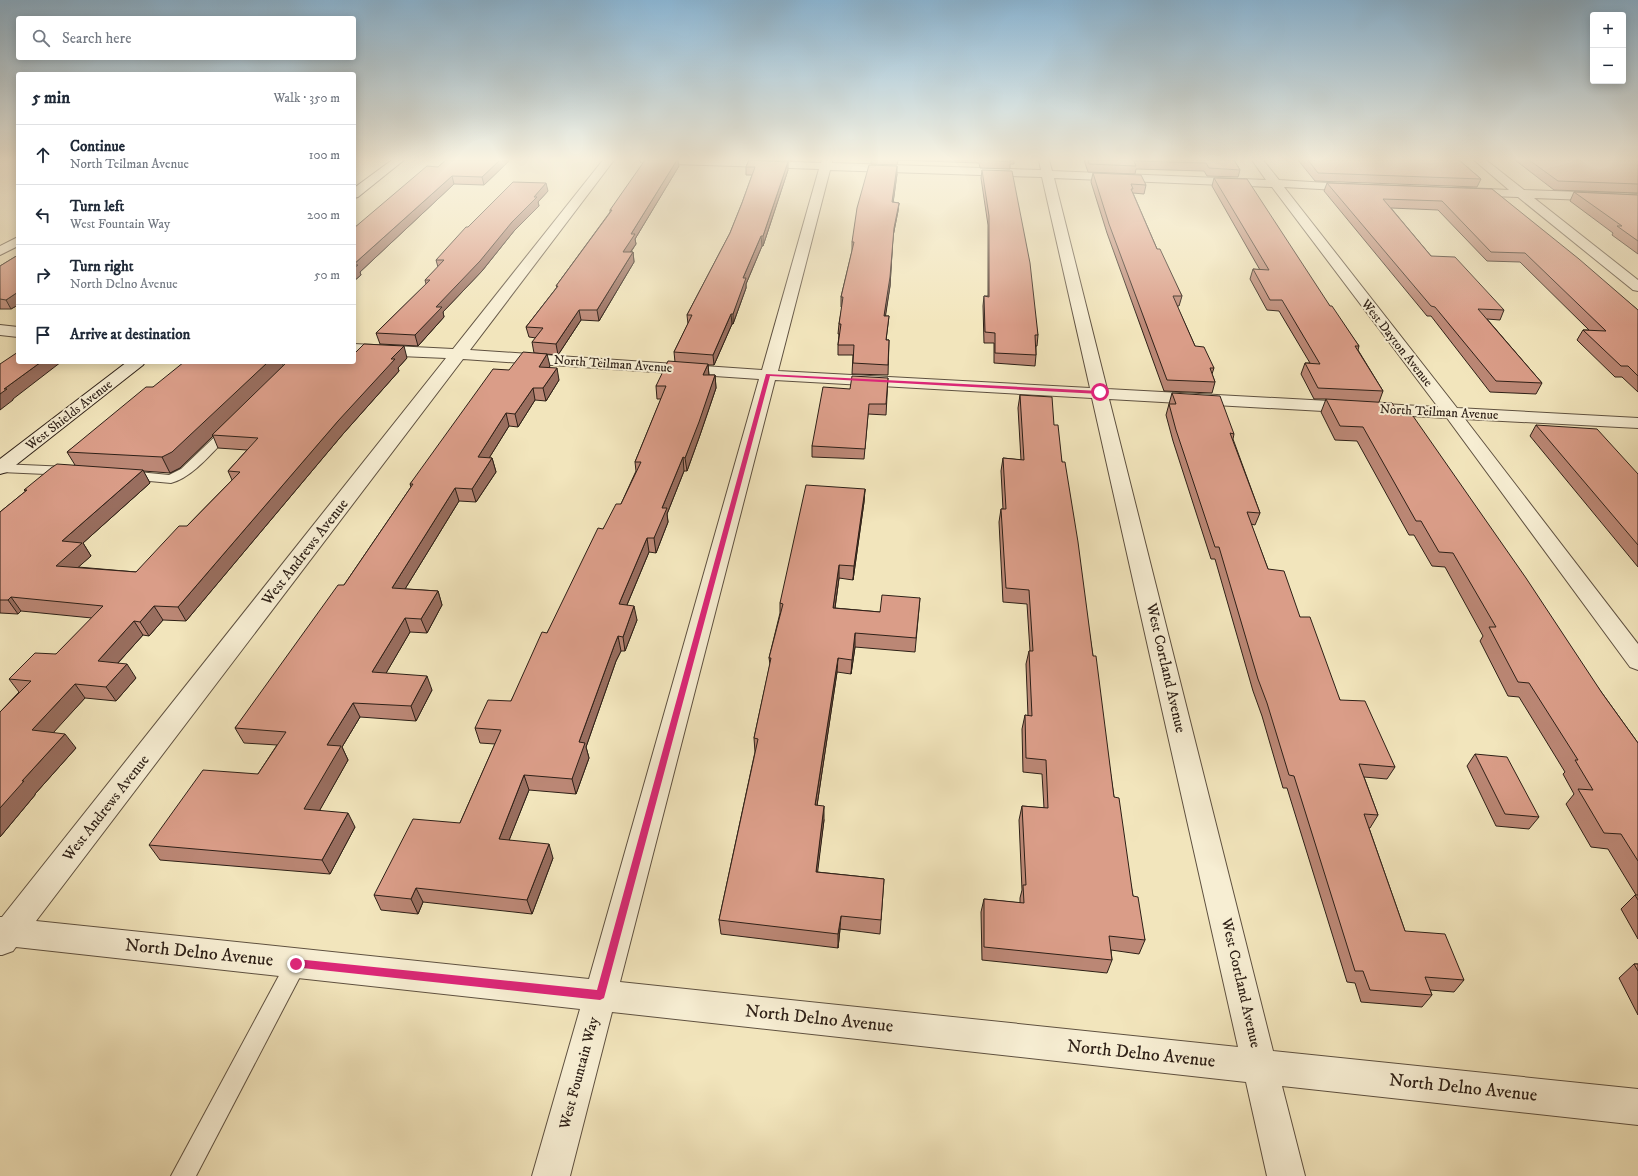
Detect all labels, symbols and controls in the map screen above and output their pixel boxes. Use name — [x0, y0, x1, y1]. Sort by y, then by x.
map controls — [1590, 12, 1626, 84]
button: + — [1590, 12, 1626, 48]
search box — [16, 16, 356, 60]
icon: search — [30, 27, 52, 49]
text: Search here — [62, 29, 131, 48]
button: − — [1590, 48, 1626, 84]
text: 5 min — [32, 87, 70, 109]
text: Walk · 350 m — [273, 90, 340, 106]
text: Continue — [70, 137, 125, 156]
icon: ahead — [32, 144, 54, 166]
text: 100 m — [309, 147, 340, 163]
text: North Teilman Avenue — [70, 156, 189, 172]
text: Turn left — [70, 197, 124, 216]
icon: left — [32, 204, 54, 226]
text: 200 m — [307, 207, 340, 223]
text: West Fountain Way — [70, 216, 170, 232]
text: Turn right — [70, 257, 133, 276]
icon: right — [32, 264, 54, 286]
text: 50 m — [314, 267, 340, 283]
text: North Delno Avenue — [70, 276, 178, 292]
street label: West Dayton Avenue — [1357, 295, 1436, 390]
icon: arrive — [32, 324, 54, 346]
text: Arrive at destination — [70, 325, 190, 344]
street label: North Teilman Avenue — [553, 352, 673, 376]
street label: West Shields Avenue — [22, 376, 115, 454]
route start — [1091, 383, 1109, 401]
street label: North Teilman Avenue — [1379, 401, 1499, 423]
street label: West Andrews Avenue — [257, 495, 352, 610]
street label: West Cortland Avenue — [1142, 600, 1190, 735]
street label: West Andrews Avenue — [58, 751, 153, 866]
street label: West Cortland Avenue — [1217, 915, 1265, 1050]
street label: North Delno Avenue — [124, 934, 274, 972]
route end — [287, 955, 305, 973]
street label: North Delno Avenue — [744, 1000, 894, 1038]
street label: West Fountain Way — [555, 1014, 603, 1132]
street label: North Delno Avenue — [1066, 1035, 1216, 1073]
street label: North Delno Avenue — [1388, 1069, 1538, 1107]

